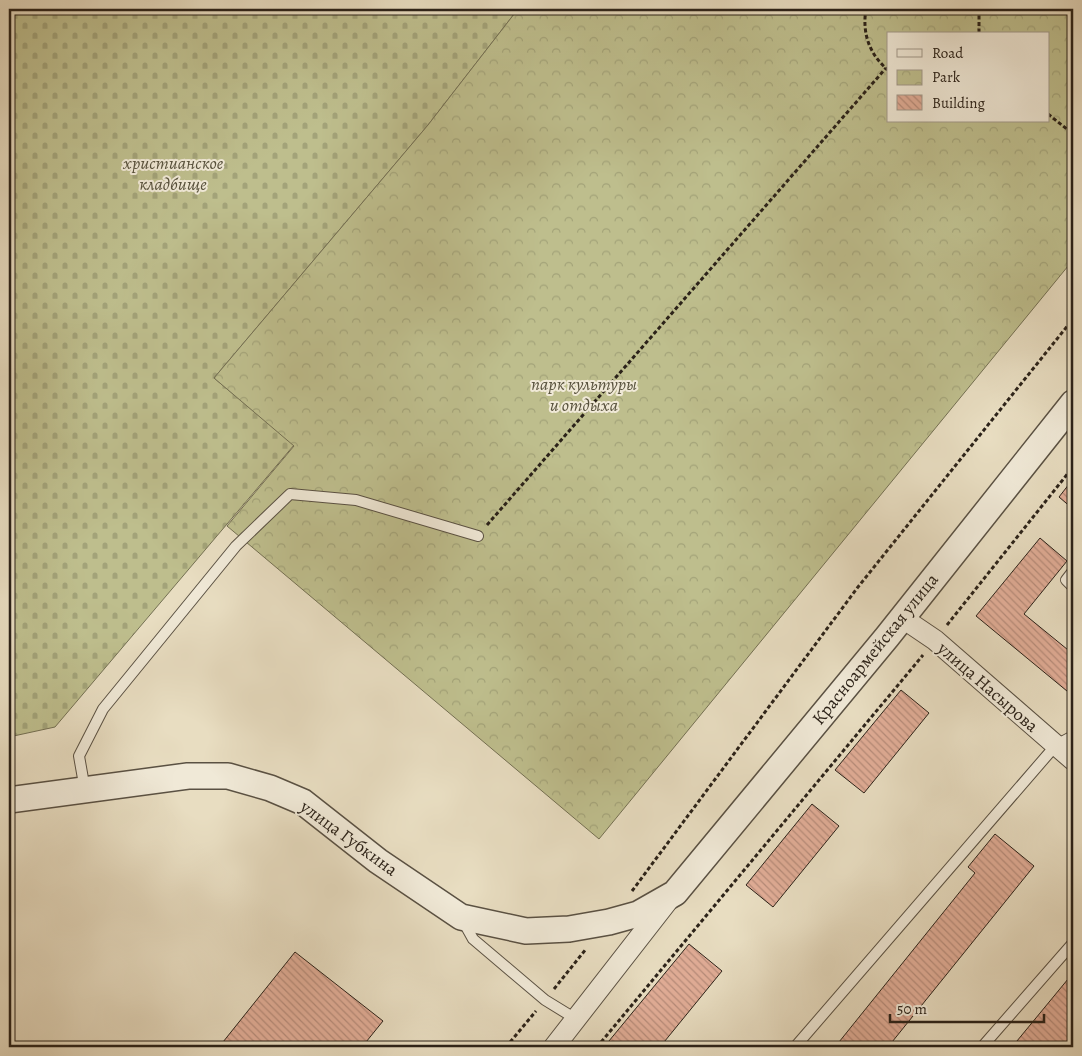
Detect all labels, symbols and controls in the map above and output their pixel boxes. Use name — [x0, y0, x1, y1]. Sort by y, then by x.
legend — [887, 32, 1050, 122]
text: Road — [932, 43, 964, 63]
text: Park — [932, 67, 961, 87]
text: Building — [932, 93, 985, 113]
park label: христианское кладбище — [123, 151, 224, 196]
park label: парк культуры и отдыха — [531, 372, 637, 417]
street label: Красноармейская улица — [806, 568, 944, 730]
street label: улица Насырова — [932, 636, 1044, 738]
street label: улица Губкина — [295, 794, 403, 882]
scale bar — [890, 991, 1043, 1023]
text: 50 m — [897, 999, 927, 1019]

